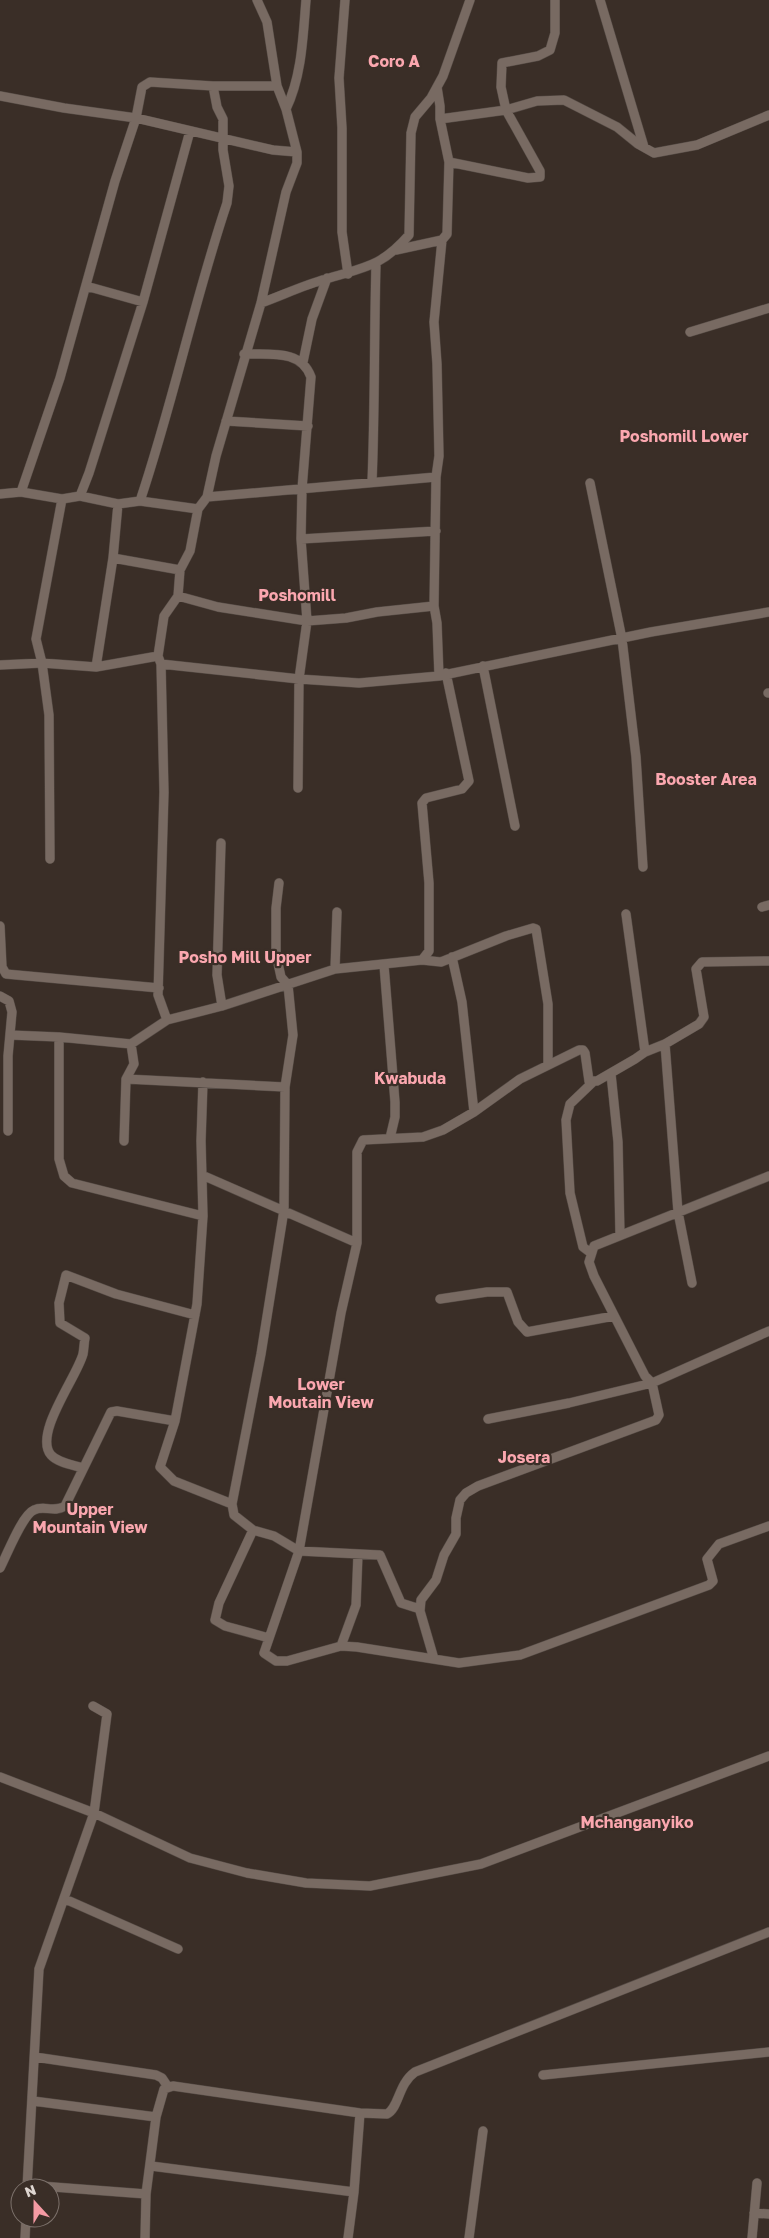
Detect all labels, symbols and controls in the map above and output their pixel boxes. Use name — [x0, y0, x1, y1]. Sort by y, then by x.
district label: Coro A — [368, 51, 421, 71]
district label: Poshomill Lower — [619, 426, 749, 446]
district label: Poshomill — [258, 585, 336, 605]
district label: Booster Area — [655, 769, 757, 789]
district label: Posho Mill Upper — [179, 947, 311, 967]
district label: Kwabuda — [374, 1068, 446, 1088]
district label: Lower Moutain View — [268, 1374, 374, 1412]
district label: Josera — [498, 1447, 550, 1467]
district label: Upper Mountain View — [32, 1499, 148, 1537]
district label: Mchanganyiko — [580, 1812, 694, 1832]
north arrow — [10, 2178, 60, 2228]
text: N — [22, 2181, 38, 2200]

